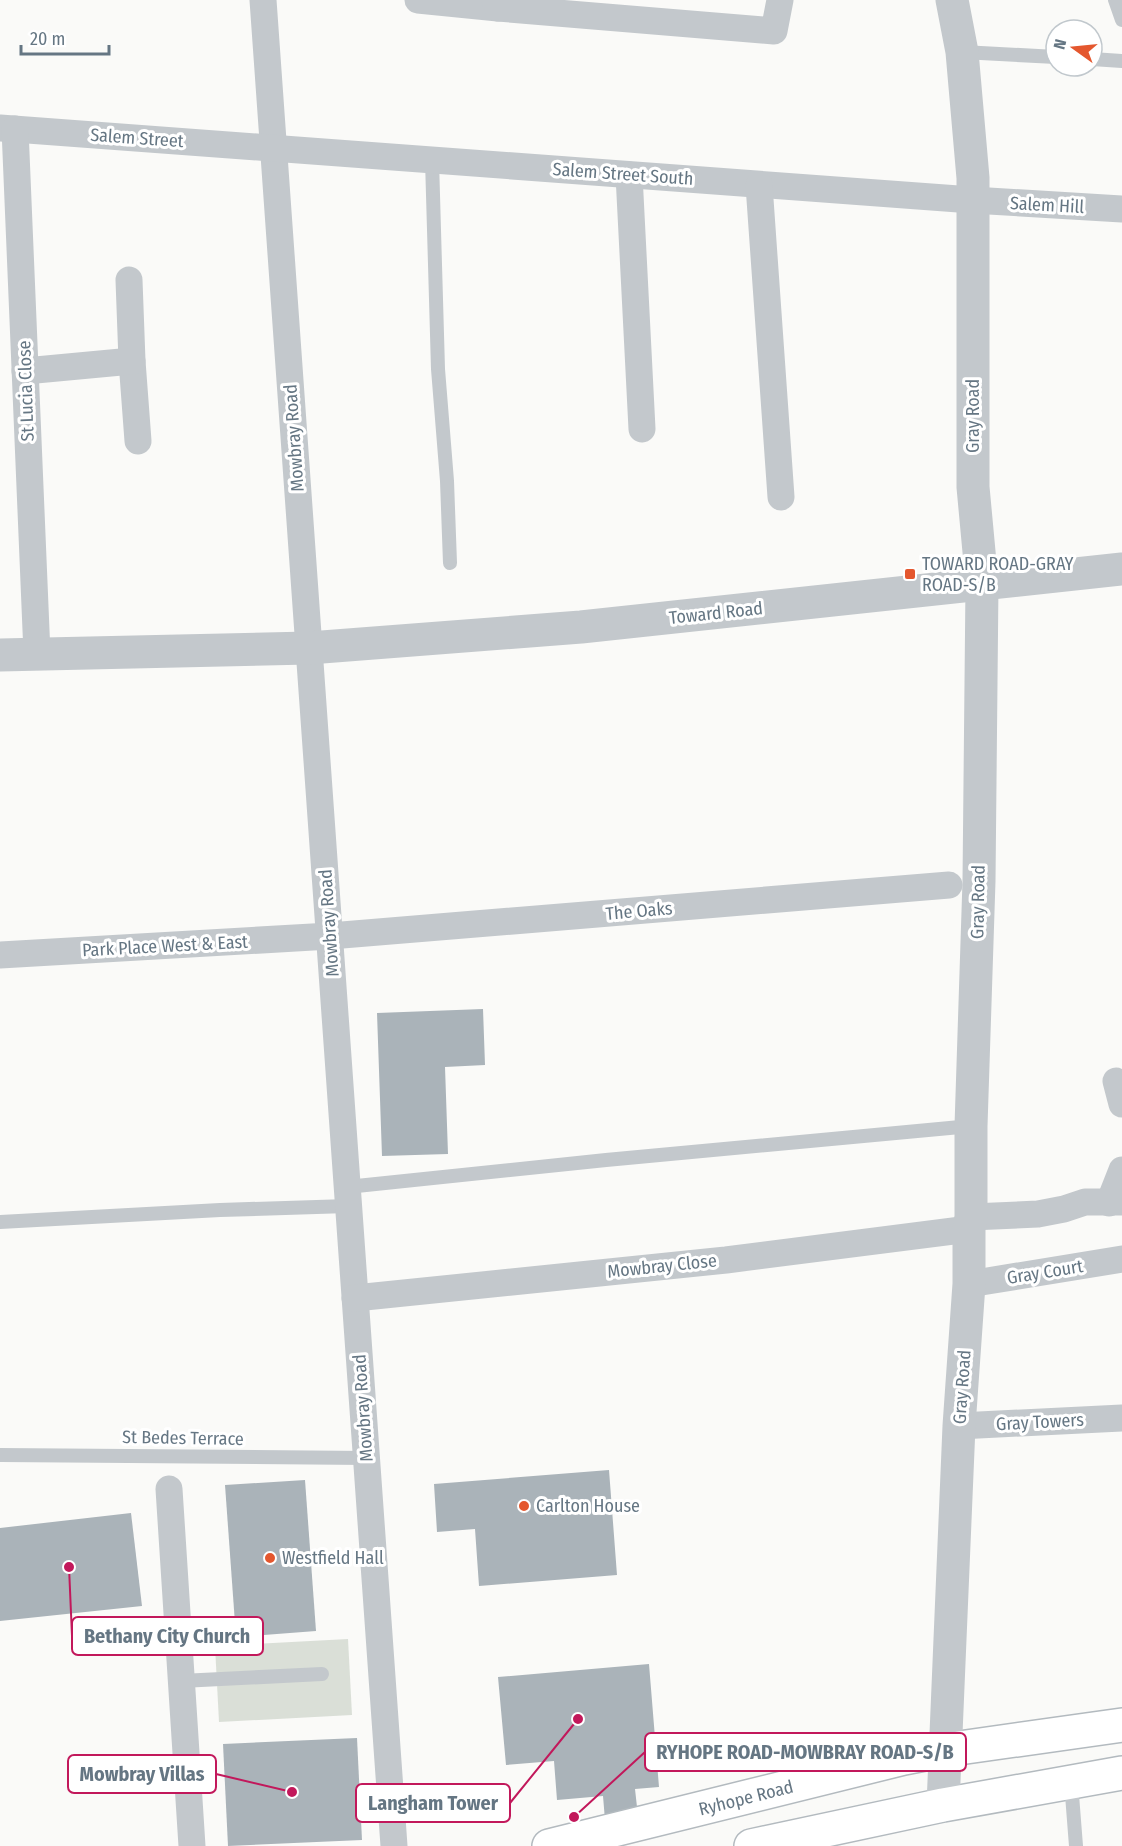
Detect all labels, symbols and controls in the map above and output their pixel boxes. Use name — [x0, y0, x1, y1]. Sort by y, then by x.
scale bar — [21, 18, 110, 56]
north arrow — [1044, 18, 1104, 78]
text: 20 m — [30, 28, 65, 50]
text: N — [1050, 37, 1070, 51]
street label: Salem Street — [90, 124, 184, 152]
street label: Salem Street South — [552, 158, 694, 190]
street label: Salem Hill — [1009, 192, 1085, 218]
street label: St Lucia Close — [13, 340, 39, 442]
street label: Gray Road — [962, 379, 984, 453]
street label: Mowbray Road — [279, 384, 309, 492]
place label: TOWARD ROAD-GRAY ROAD-S/B — [922, 553, 1074, 596]
marker: TOWARD ROAD-GRAY ROAD-S/B — [903, 567, 917, 581]
street label: Toward Road — [668, 597, 764, 629]
street label: Gray Road — [966, 865, 990, 939]
street label: Mowbray Road — [314, 869, 344, 977]
street label: The Oaks — [605, 897, 674, 925]
street label: Park Place West & East — [81, 931, 249, 961]
street label: Mowbray Close — [606, 1249, 718, 1283]
street label: Gray Court — [1005, 1255, 1085, 1289]
street label: Gray Road — [948, 1349, 976, 1425]
street label: Mowbray Road — [348, 1354, 378, 1462]
street label: Gray Towers — [995, 1409, 1085, 1435]
street label: St Bedes Terrace — [122, 1426, 244, 1450]
place label: Carlton House — [536, 1495, 640, 1517]
marker: Carlton House — [517, 1499, 531, 1513]
place label: Westfield Hall — [282, 1547, 384, 1569]
marker: Westfield Hall — [263, 1551, 277, 1565]
callout: Bethany City Church — [72, 1617, 263, 1655]
text: Bethany City Church — [84, 1624, 250, 1648]
callout: RYHOPE ROAD-MOWBRAY ROAD-S/B — [645, 1733, 966, 1771]
text: RYHOPE ROAD-MOWBRAY ROAD-S/B — [656, 1740, 954, 1764]
callout: Mowbray Villas — [68, 1755, 216, 1793]
text: Mowbray Villas — [80, 1762, 205, 1786]
street label: Ryhope Road — [696, 1776, 796, 1820]
callout: Langham Tower — [356, 1784, 510, 1822]
text: Langham Tower — [368, 1791, 499, 1815]

